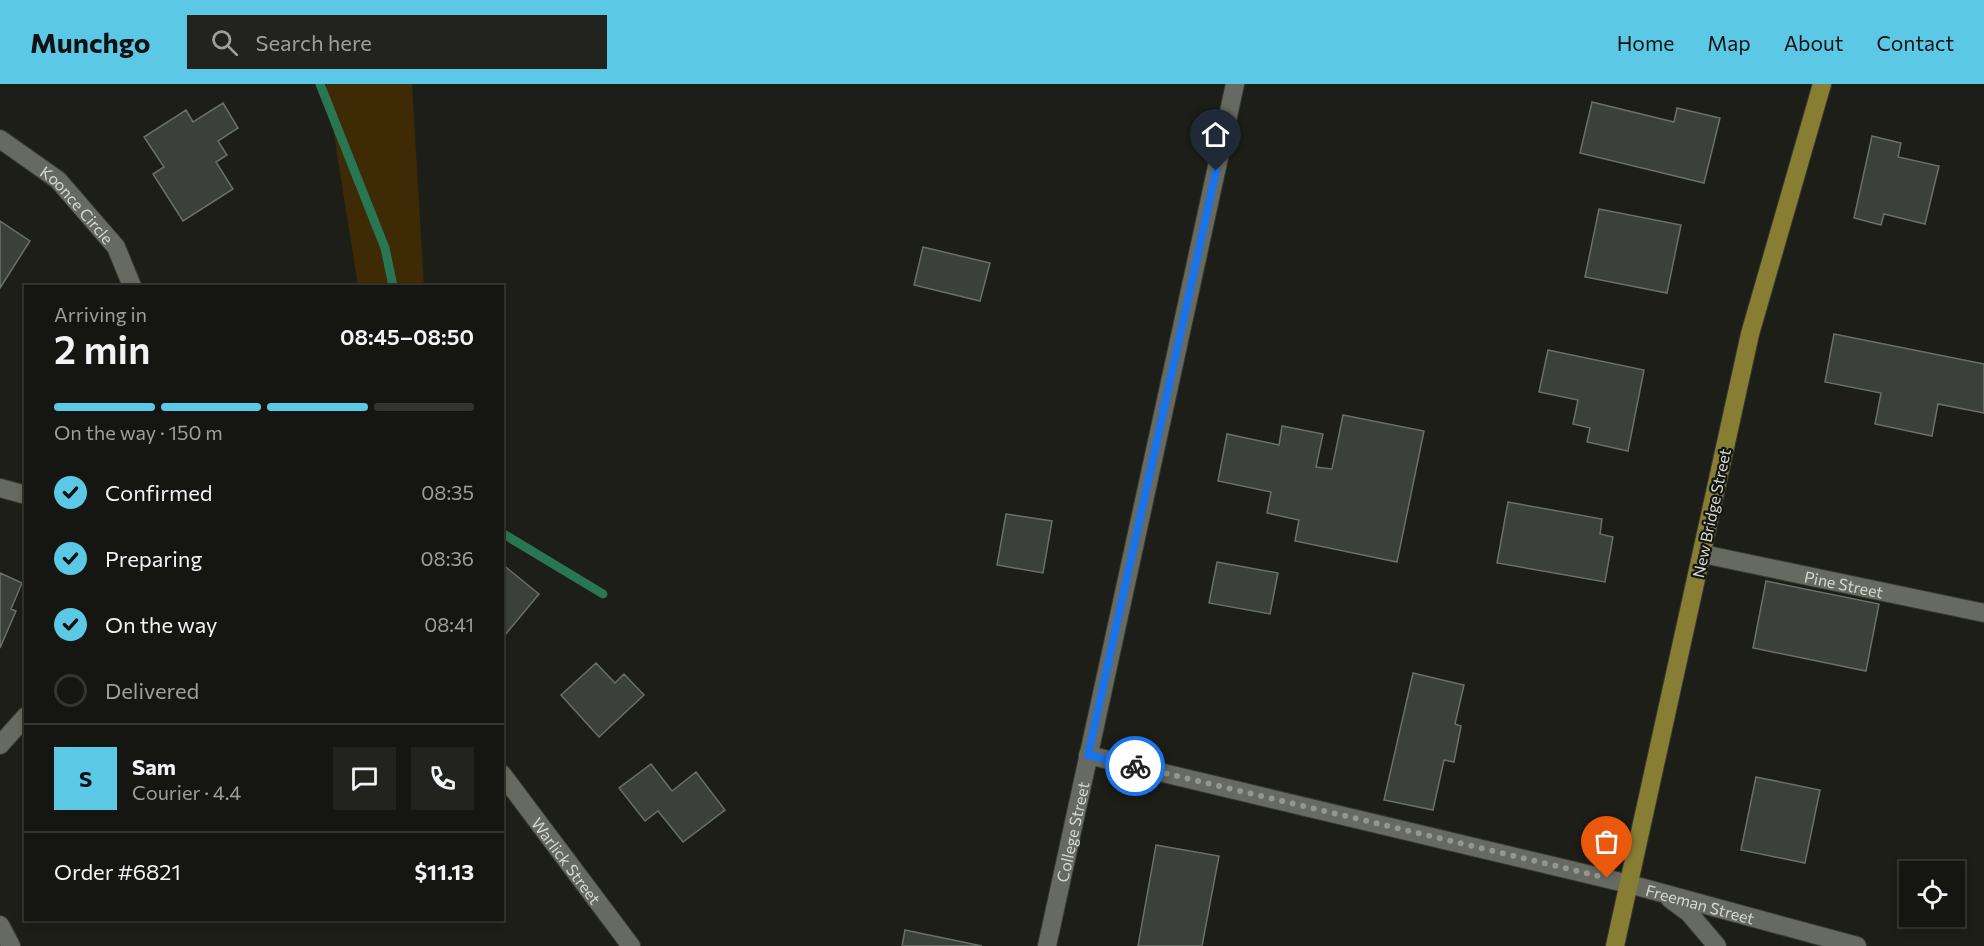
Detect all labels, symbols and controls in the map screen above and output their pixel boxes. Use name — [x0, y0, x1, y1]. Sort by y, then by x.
search box — [187, 15, 607, 69]
text: Munchgo — [30, 25, 151, 59]
icon: search — [208, 26, 241, 59]
text: Search here — [256, 29, 372, 56]
text: Home — [1617, 30, 1674, 55]
text: Map — [1707, 30, 1751, 55]
text: About — [1784, 30, 1843, 55]
text: Contact — [1876, 30, 1954, 55]
pin — [1190, 109, 1241, 171]
icon: home — [1199, 118, 1232, 151]
street label: Koonce Circle — [37, 161, 118, 247]
text: Arriving in — [54, 302, 147, 326]
text: 08:45–08:50 — [340, 323, 474, 350]
text: 2 min — [54, 324, 151, 372]
text: On the way · 150 m — [54, 420, 223, 444]
street label: New Bridge Street — [1688, 446, 1734, 579]
icon: check — [54, 476, 87, 509]
text: Confirmed — [105, 479, 212, 506]
text: 08:35 — [421, 480, 474, 504]
icon: check — [54, 542, 87, 575]
text: Preparing — [105, 545, 202, 572]
text: 08:36 — [421, 546, 474, 570]
street label: Pine Street — [1803, 566, 1886, 601]
icon: check — [54, 608, 87, 641]
text: On the way — [105, 611, 217, 638]
text: 08:41 — [424, 612, 474, 636]
text: Delivered — [105, 677, 199, 704]
courier — [1105, 736, 1165, 796]
button: chat — [333, 747, 396, 810]
button: phone — [411, 747, 474, 810]
icon: bike — [1119, 750, 1152, 783]
text: Sam — [132, 753, 176, 780]
text: S — [79, 765, 92, 792]
street label: College Street — [1052, 779, 1092, 884]
text: Courier · 4.4 — [132, 780, 241, 804]
street label: Warlick Street — [528, 813, 606, 908]
pin — [1581, 816, 1632, 878]
icon: bag — [1590, 825, 1623, 858]
text: Order #6821 — [54, 858, 181, 885]
text: $11.13 — [414, 858, 474, 885]
map controls — [1899, 861, 1965, 927]
button: locate — [1899, 861, 1965, 927]
street label: Freeman Street — [1644, 880, 1757, 927]

